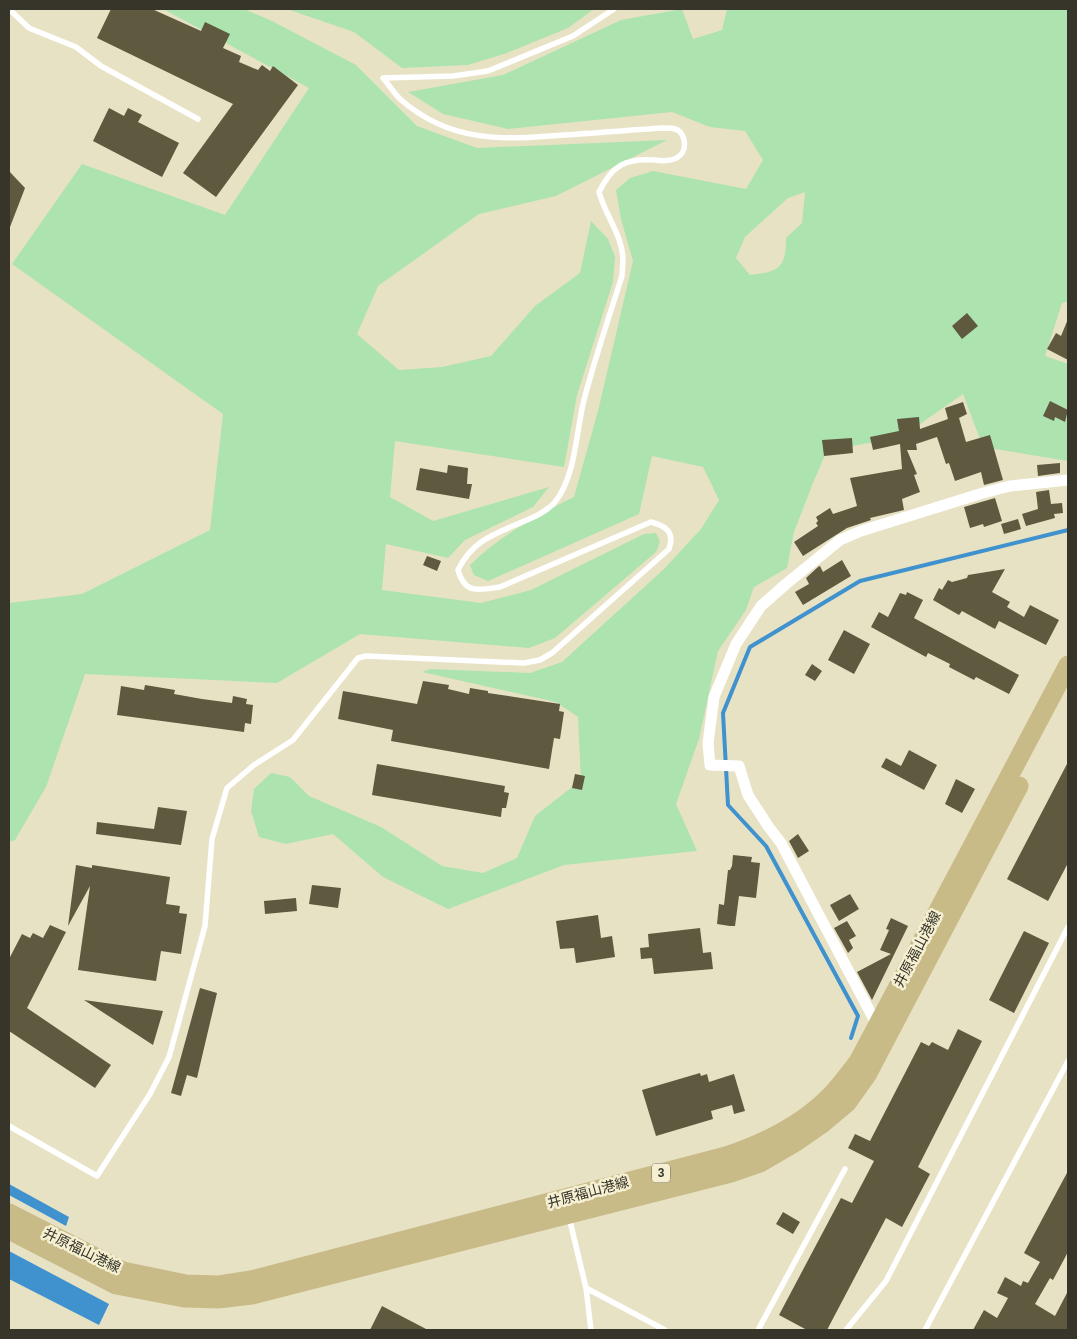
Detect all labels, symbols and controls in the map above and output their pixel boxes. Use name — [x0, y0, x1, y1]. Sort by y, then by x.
street label: 井原福山港線 — [890, 908, 944, 990]
road number: 3 — [652, 1164, 670, 1182]
street label: 井原福山港線 — [545, 1173, 631, 1211]
street label: 井原福山港線 — [41, 1224, 123, 1276]

